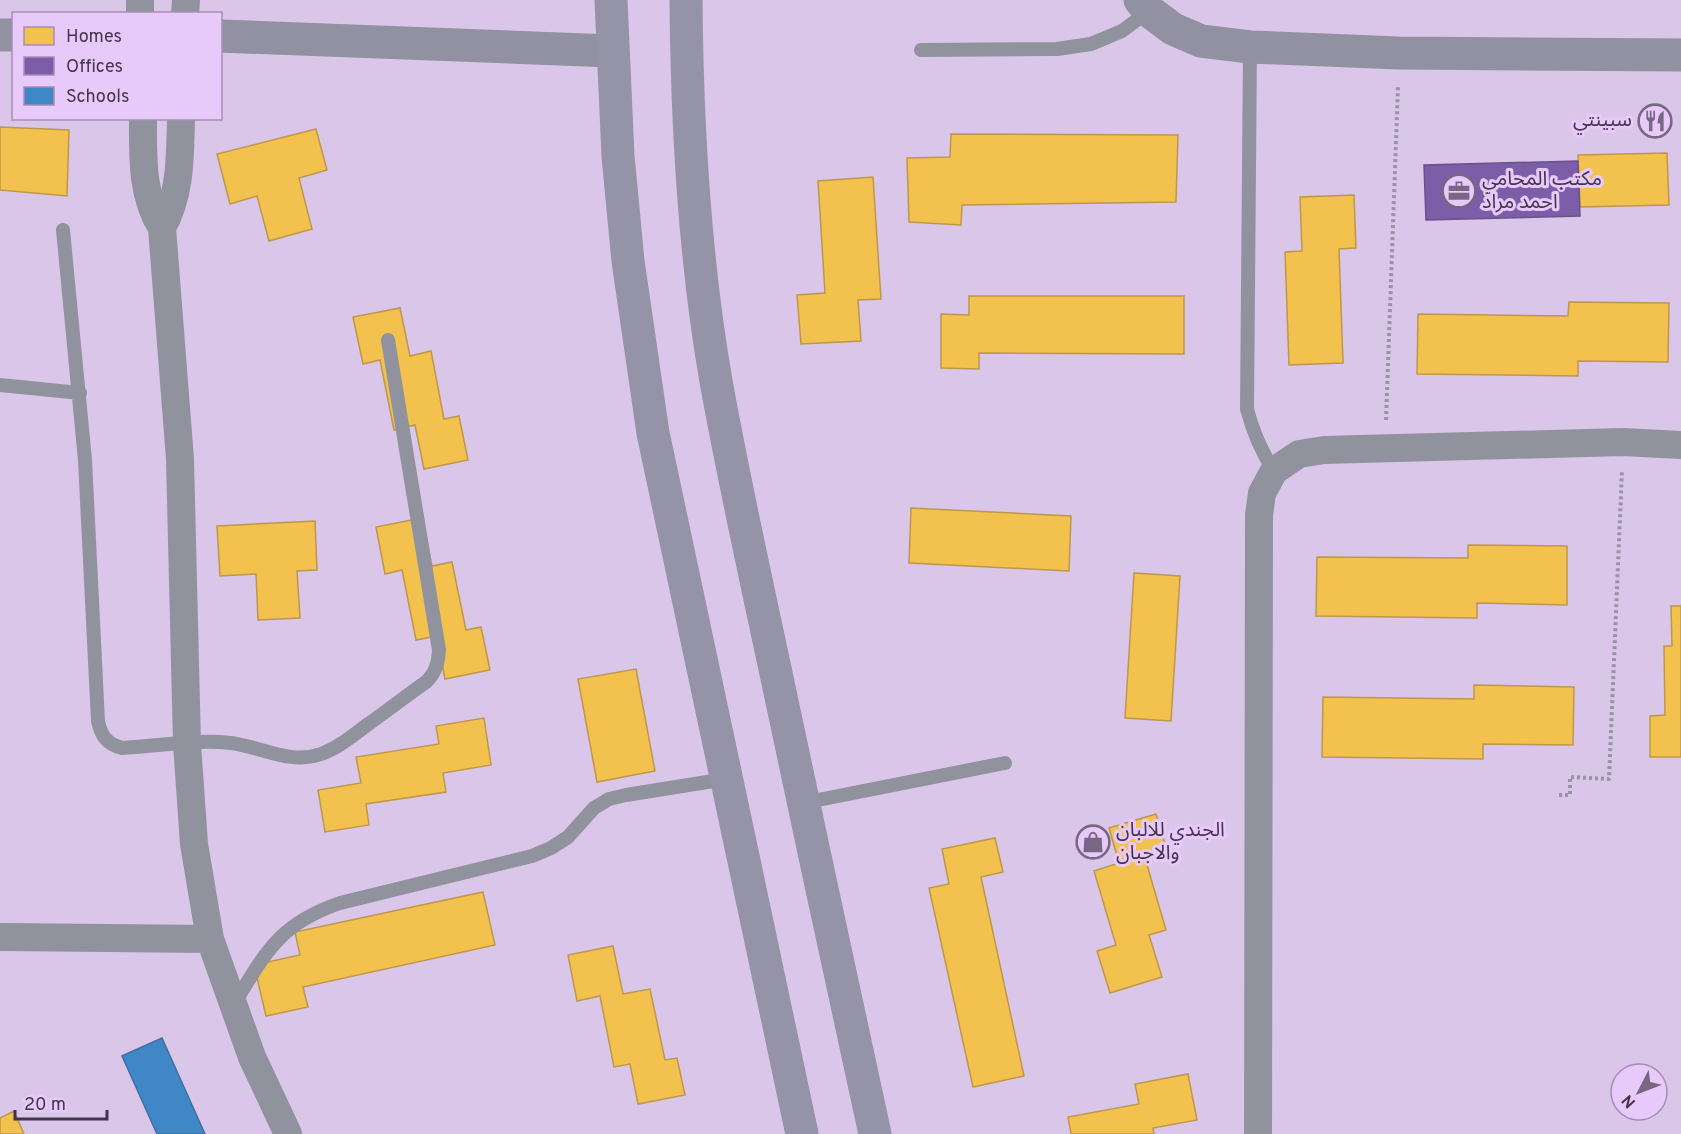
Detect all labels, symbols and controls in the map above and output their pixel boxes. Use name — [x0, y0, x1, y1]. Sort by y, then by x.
legend — [12, 12, 222, 120]
text: Homes — [66, 26, 122, 49]
text: Offices — [66, 56, 123, 79]
text: Schools — [66, 86, 129, 109]
restaurant icon: سبينتي — [1637, 103, 1673, 139]
place label: سبينتي — [1573, 108, 1632, 135]
place label: مكتب المحامي احمد مراد — [1482, 167, 1602, 216]
office icon: مكتب المحامي احمد مراد — [1441, 173, 1477, 209]
place label: الجندي للالبان والاجبان — [1116, 818, 1225, 867]
shop icon: الجندي للالبان والاجبان — [1075, 824, 1111, 860]
north arrow — [1609, 1062, 1669, 1122]
scale bar — [15, 1083, 106, 1121]
text: N — [1618, 1090, 1641, 1112]
text: 20 m — [24, 1094, 66, 1117]

